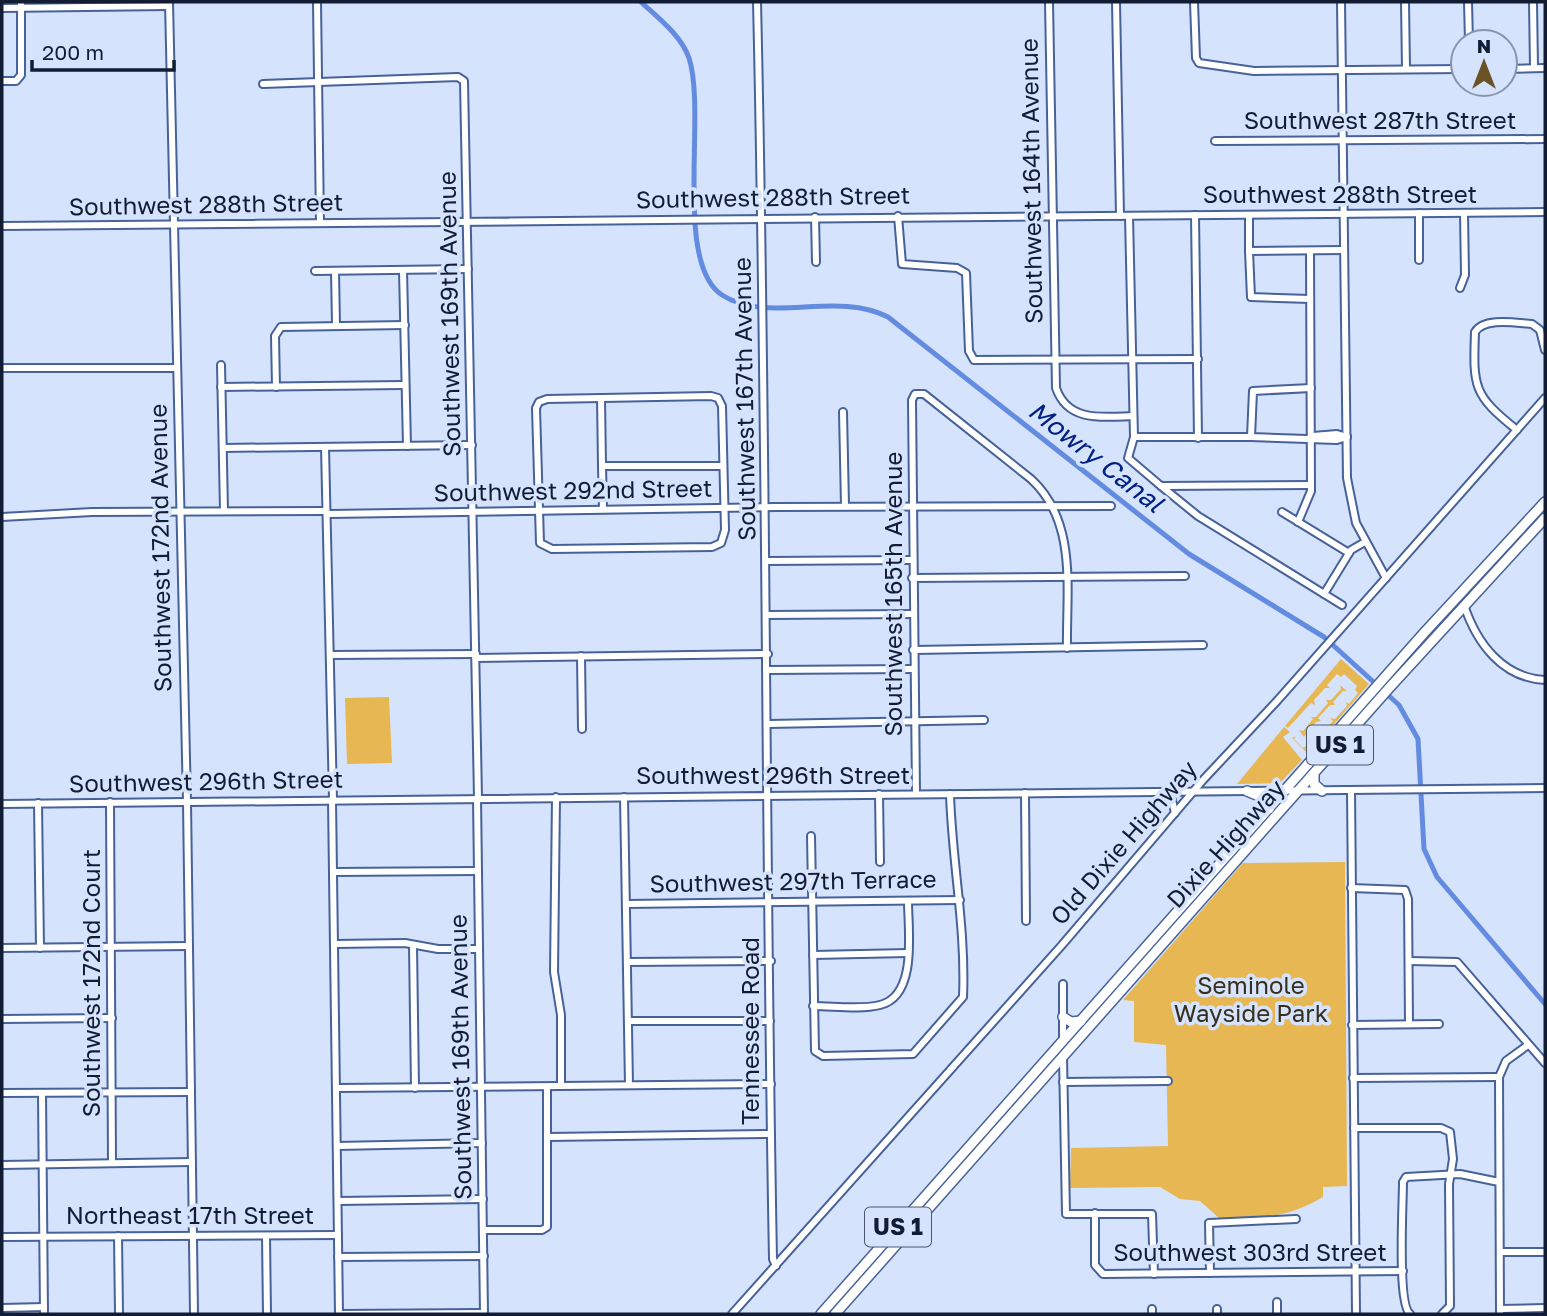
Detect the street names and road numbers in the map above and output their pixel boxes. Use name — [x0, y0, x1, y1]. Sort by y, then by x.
street label: Southwest 164th Avenue — [1014, 38, 1047, 324]
street label: Southwest 287th Street — [1244, 105, 1516, 134]
street label: Southwest 169th Avenue — [432, 171, 465, 457]
street label: Southwest 288th Street — [1203, 179, 1477, 208]
street label: Southwest 288th Street — [636, 180, 910, 213]
street label: Southwest 288th Street — [69, 187, 343, 220]
street label: Southwest 167th Avenue — [727, 257, 760, 541]
street label: Southwest 172nd Avenue — [142, 404, 177, 692]
street label: Southwest 165th Avenue — [878, 452, 907, 737]
street label: Southwest 292nd Street — [433, 473, 713, 506]
road number: US 1 — [1307, 726, 1373, 764]
street label: Old Dixie Highway — [1044, 754, 1202, 930]
street label: Southwest 296th Street — [636, 760, 910, 789]
street label: Southwest 296th Street — [69, 764, 343, 797]
street label: Dixie Highway — [1160, 773, 1290, 913]
street label: Southwest 172nd Court — [76, 849, 105, 1117]
street label: Southwest 297th Terrace — [649, 863, 937, 898]
street label: Southwest 169th Avenue — [443, 914, 476, 1200]
street label: Tennessee Road — [735, 937, 764, 1125]
street label: Northeast 17th Street — [66, 1200, 314, 1229]
road number: US 1 — [865, 1208, 931, 1246]
street label: Southwest 303rd Street — [1113, 1237, 1387, 1266]

